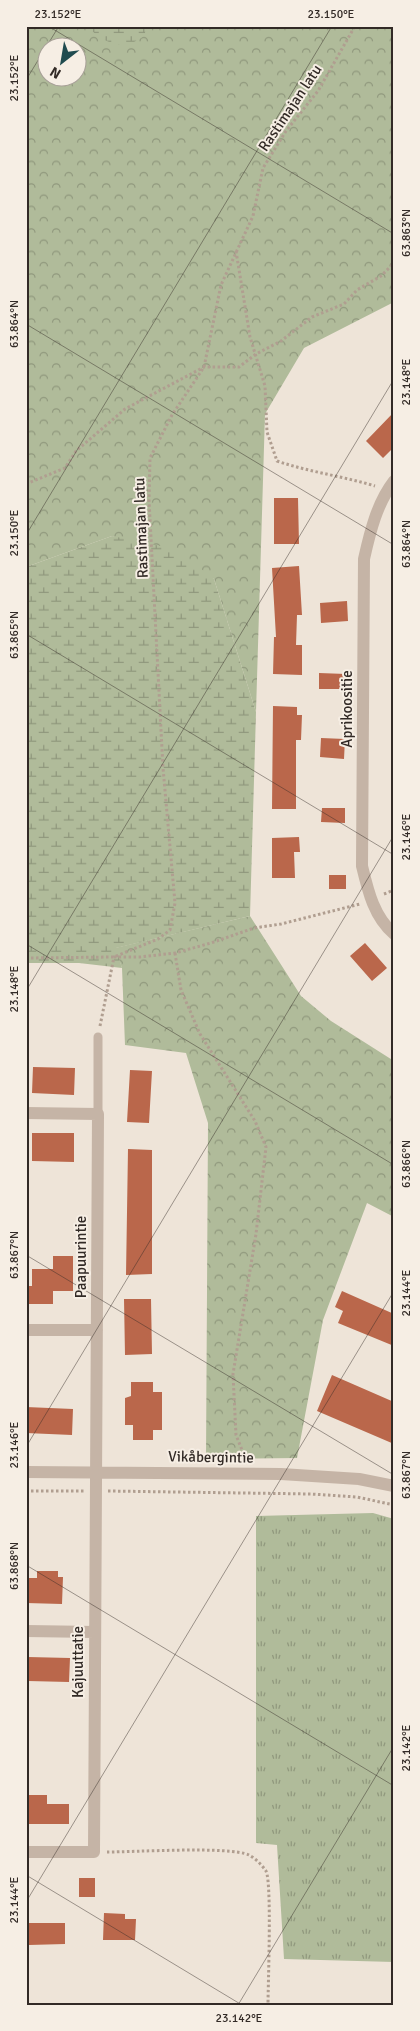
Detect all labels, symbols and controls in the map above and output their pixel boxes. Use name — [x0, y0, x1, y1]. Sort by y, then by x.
text: 23.152°E — [35, 7, 82, 22]
text: 23.150°E — [308, 7, 355, 22]
north arrow — [38, 38, 88, 88]
text: 23.152°E — [7, 54, 22, 101]
street label: Rastimajan latu — [254, 61, 326, 155]
text: N — [47, 63, 64, 83]
text: 63.863°N — [399, 209, 414, 257]
text: 63.864°N — [7, 300, 22, 348]
text: 23.148°E — [399, 358, 414, 405]
street label: Rastimajan latu — [130, 477, 152, 579]
text: 23.150°E — [7, 509, 22, 556]
text: 63.864°N — [399, 520, 414, 568]
text: 63.865°N — [7, 611, 22, 659]
street label: Aprikoositie — [338, 670, 356, 748]
text: 23.146°E — [399, 813, 414, 860]
text: 23.148°E — [7, 965, 22, 1012]
text: 63.866°N — [399, 1140, 414, 1188]
street label: Paapuurintie — [72, 1216, 90, 1298]
text: 63.867°N — [7, 1231, 22, 1279]
text: 23.144°E — [399, 1269, 414, 1316]
text: 23.146°E — [7, 1421, 22, 1468]
street label: Vikåbergintie — [168, 1447, 254, 1467]
text: 63.867°N — [399, 1451, 414, 1499]
text: 63.868°N — [7, 1542, 22, 1590]
street label: Kajuuttatie — [69, 1626, 87, 1698]
text: 23.142°E — [399, 1724, 414, 1771]
text: 23.144°E — [7, 1876, 22, 1923]
text: 23.142°E — [216, 2011, 263, 2026]

